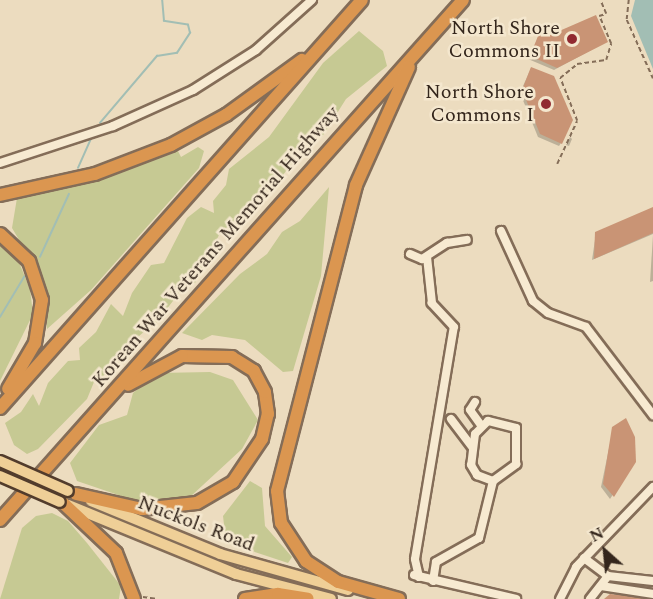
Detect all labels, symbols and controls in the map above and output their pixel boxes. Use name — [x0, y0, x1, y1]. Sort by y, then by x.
place label: North Shore Commons II — [449, 16, 560, 63]
marker: North Shore Commons II — [565, 32, 579, 46]
place label: North Shore Commons I — [425, 80, 534, 127]
marker: North Shore Commons I — [539, 97, 553, 111]
street label: Korean War Veterans Memorial Highway — [87, 101, 345, 393]
street label: Nuckols Road — [134, 491, 258, 557]
north arrow — [575, 521, 635, 581]
text: N — [586, 521, 608, 549]

